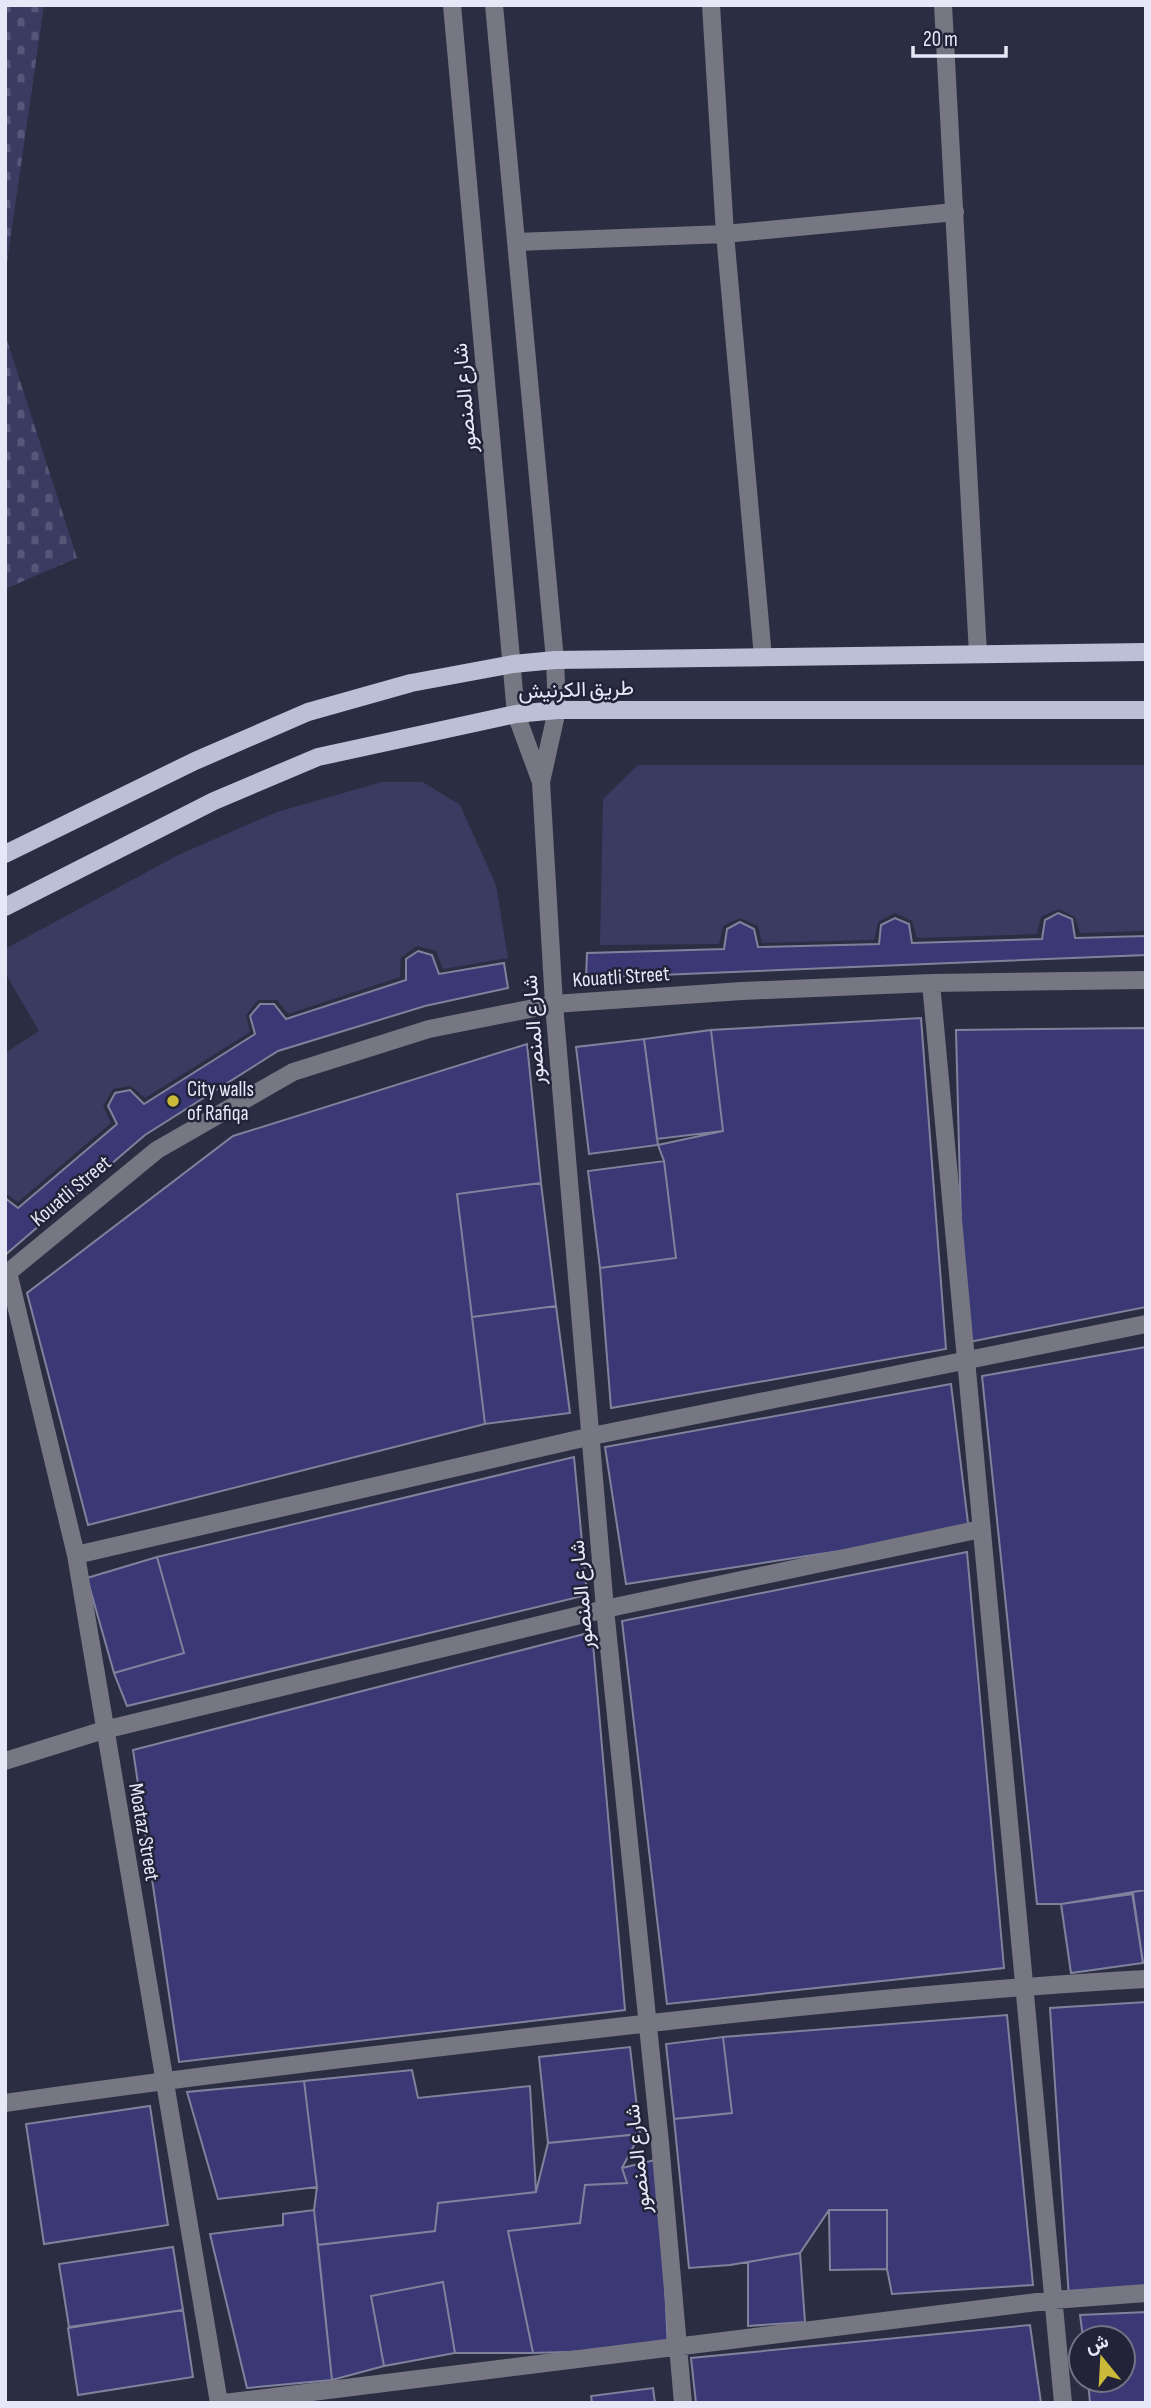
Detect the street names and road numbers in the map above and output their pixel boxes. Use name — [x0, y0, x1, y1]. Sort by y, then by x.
street label: شارع المنصور — [448, 342, 483, 455]
street label: طريق الكرنيش — [518, 675, 634, 705]
street label: Kouatli Street — [572, 961, 670, 993]
street label: شارع المنصور — [518, 974, 551, 1087]
street label: Kouatli Street — [26, 1150, 116, 1232]
street label: شارع المنصور — [565, 1539, 600, 1652]
street label: Moataz Street — [123, 1781, 165, 1883]
street label: شارع المنصور — [620, 2103, 657, 2216]

